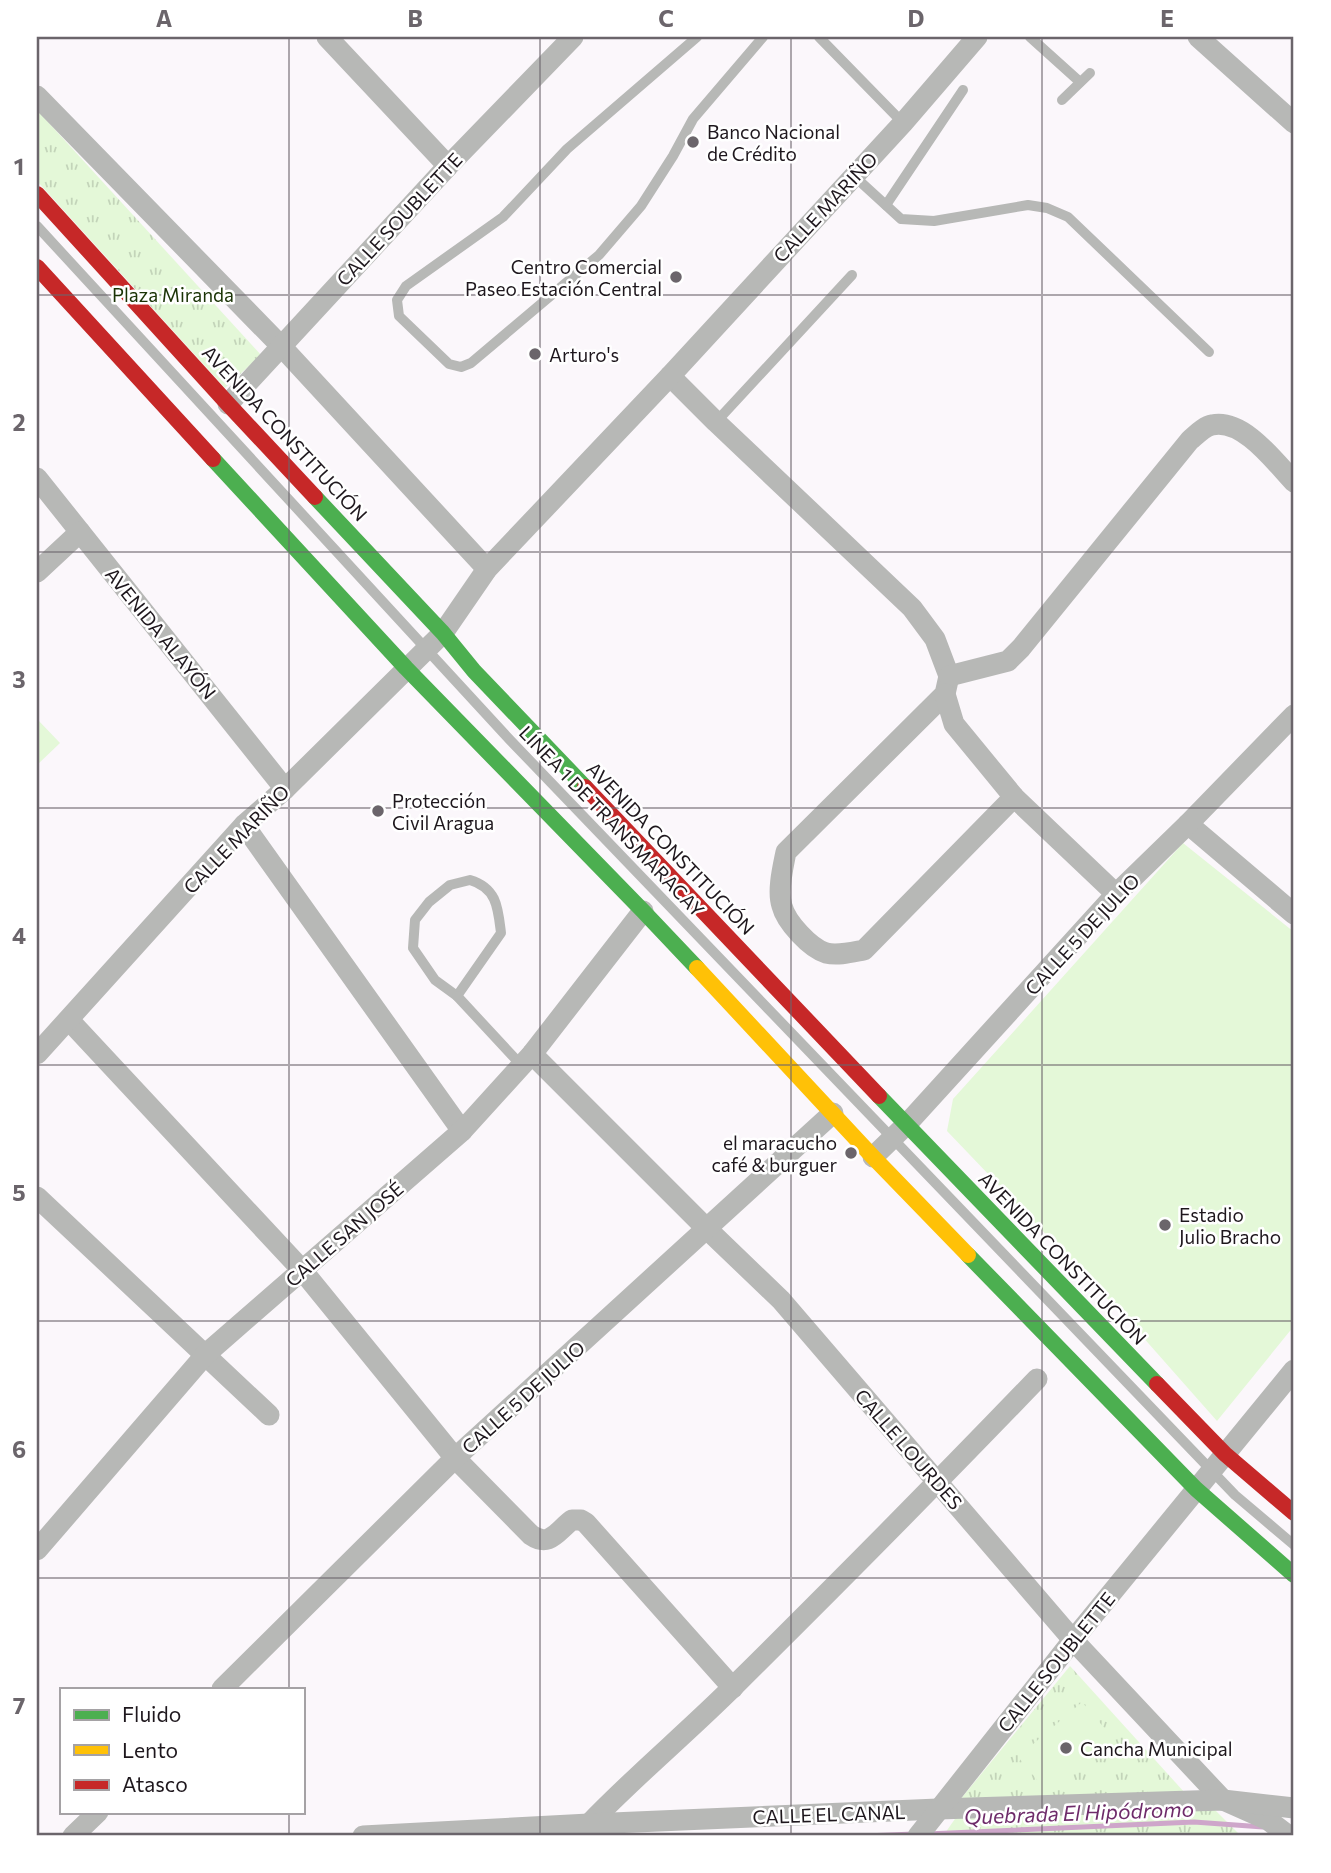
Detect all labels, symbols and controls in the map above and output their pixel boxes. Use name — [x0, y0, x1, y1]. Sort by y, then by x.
text: A — [156, 4, 173, 32]
text: B — [407, 4, 423, 32]
text: C — [658, 4, 674, 32]
text: D — [908, 4, 925, 32]
text: E — [1160, 4, 1174, 32]
place label: Banco Nacional de Crédito — [707, 120, 840, 165]
marker: Banco Nacional de Crédito — [685, 134, 701, 150]
street label: CALLE MARIÑO — [768, 147, 882, 267]
street label: CALLE SOUBLETTE — [331, 148, 467, 290]
text: 1 — [14, 152, 24, 180]
place label: Centro Comercial Paseo Estación Central — [465, 255, 662, 300]
marker: Centro Comercial Paseo Estación Central — [668, 269, 684, 285]
park label: Plaza Miranda — [112, 283, 234, 306]
street label: AVENIDA CONSTITUCIÓN — [198, 340, 373, 525]
place label: Arturo's — [549, 343, 619, 366]
marker: Arturo's — [527, 346, 543, 362]
text: 2 — [12, 408, 26, 436]
street label: AVENIDA ALAYÓN — [101, 562, 222, 703]
text: 3 — [12, 665, 26, 693]
street label: LÍNEA 1 DE TRANSMARACAY — [515, 721, 709, 921]
street label: AVENIDA CONSTITUCIÓN — [582, 756, 760, 939]
street label: CALLE MARIÑO — [178, 780, 294, 898]
place label: Protección Civil Aragua — [392, 789, 494, 834]
marker: Protección Civil Aragua — [370, 803, 386, 819]
street label: CALLE 5 DE JULIO — [1020, 869, 1144, 999]
text: 4 — [12, 921, 26, 949]
place label: el maracucho café & burguer — [711, 1131, 837, 1176]
marker: el maracucho café & burguer — [843, 1145, 859, 1161]
street label: AVENIDA CONSTITUCIÓN — [974, 1166, 1152, 1349]
street label: CALLE SAN JOSÉ — [280, 1177, 408, 1291]
text: 5 — [12, 1178, 26, 1206]
place label: Estadio Julio Bracho — [1179, 1203, 1281, 1248]
marker: Estadio Julio Bracho — [1157, 1217, 1173, 1233]
street label: CALLE 5 DE JULIO — [457, 1336, 589, 1458]
street label: CALLE LOURDES — [851, 1384, 967, 1514]
text: 6 — [12, 1435, 26, 1463]
street label: CALLE SOUBLETTE — [992, 1587, 1120, 1737]
legend — [60, 1688, 304, 1814]
text: 7 — [13, 1691, 25, 1719]
text: Fluido — [122, 1701, 181, 1726]
text: Lento — [122, 1737, 178, 1762]
place label: Cancha Municipal — [1080, 1737, 1233, 1760]
marker: Cancha Municipal — [1058, 1740, 1074, 1756]
text: Atasco — [122, 1771, 188, 1796]
water label: Quebrada El Hipódromo — [964, 1795, 1194, 1829]
street label: CALLE EL CANAL — [752, 1800, 906, 1828]

